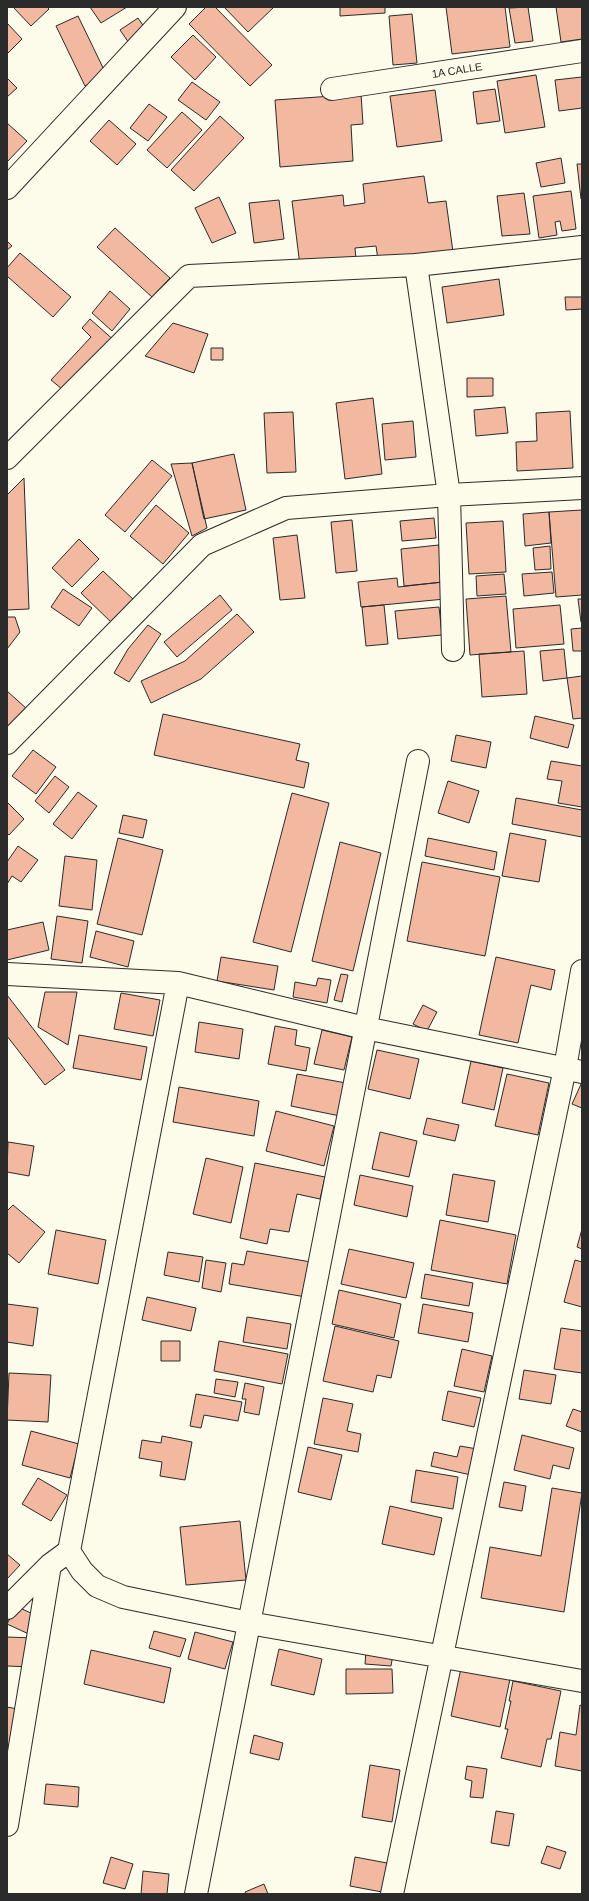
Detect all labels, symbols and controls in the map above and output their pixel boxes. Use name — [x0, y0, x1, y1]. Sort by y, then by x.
street label: 1A CALLE — [431, 60, 483, 80]

